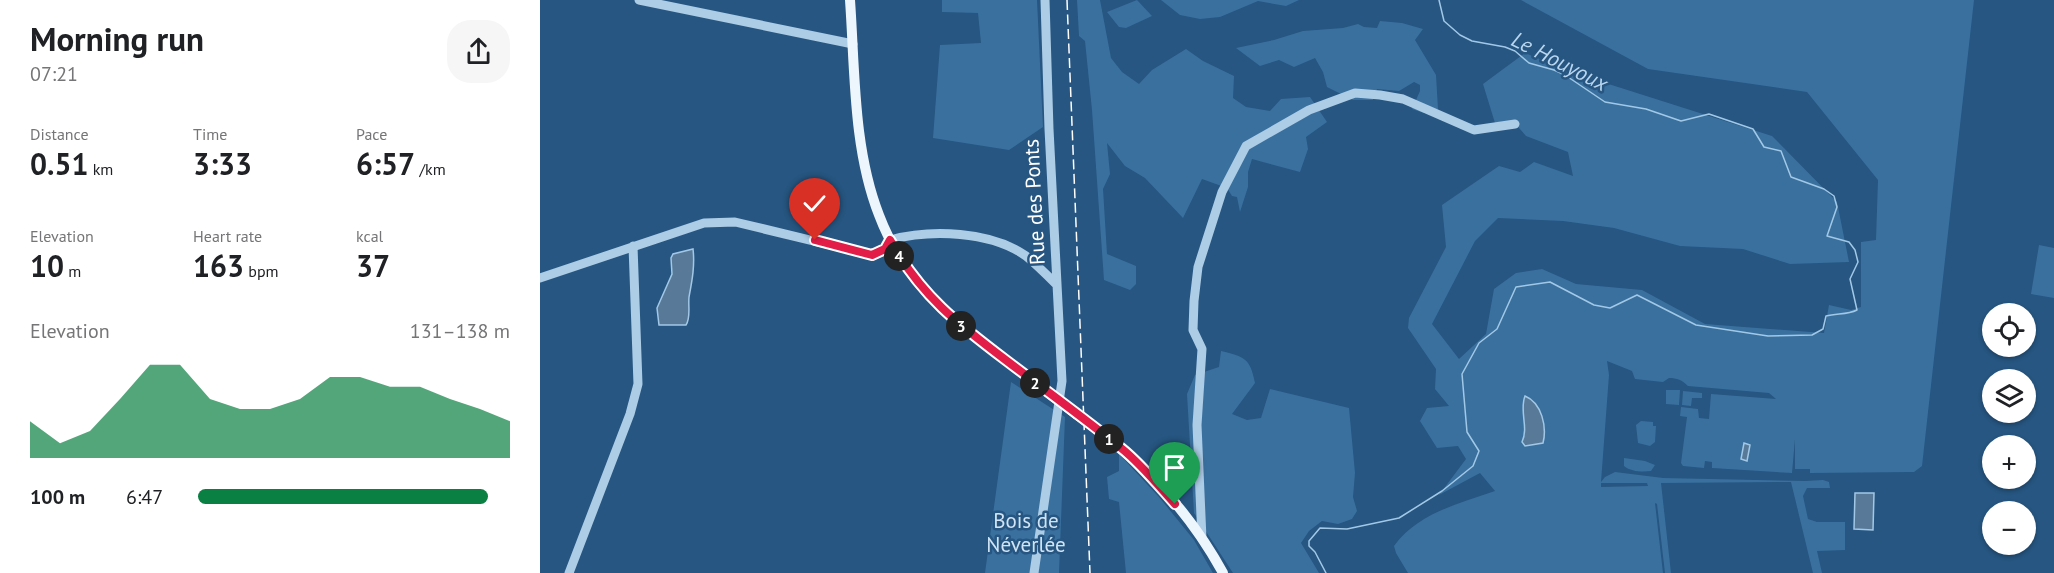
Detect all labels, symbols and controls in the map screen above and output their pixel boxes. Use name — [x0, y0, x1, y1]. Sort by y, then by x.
text: Morning run — [30, 17, 204, 60]
button: share — [447, 20, 510, 83]
water label: Le Houyoux — [1507, 25, 1614, 98]
text: 07:21 — [30, 61, 78, 87]
text: Distance — [30, 124, 89, 144]
text: Time — [193, 124, 227, 144]
text: Pace — [356, 124, 387, 144]
street label: Rue des Ponts — [1017, 138, 1051, 266]
text: 0.51 — [30, 144, 88, 183]
text: 3:33 — [193, 144, 252, 183]
text: 6:57 — [356, 144, 415, 183]
text: km — [88, 159, 113, 179]
text: /km — [415, 159, 446, 179]
pin — [789, 178, 840, 240]
icon: check — [798, 187, 831, 220]
text: Elevation — [30, 226, 94, 246]
text: Heart rate — [193, 226, 262, 246]
text: kcal — [356, 226, 383, 246]
pin: 4 — [884, 241, 914, 271]
text: 10 — [30, 246, 64, 285]
text: 163 — [193, 246, 244, 285]
text: 37 — [356, 246, 390, 285]
text: 4 — [894, 246, 904, 266]
text: m — [64, 261, 81, 281]
text: bpm — [244, 261, 279, 281]
map controls — [1982, 303, 2036, 555]
button: locate — [1982, 303, 2036, 357]
pin: 3 — [946, 311, 976, 341]
text: 3 — [956, 316, 966, 336]
text: Elevation — [30, 318, 110, 344]
text: 131–138 m — [410, 318, 510, 344]
pin: 2 — [1020, 368, 1050, 398]
button: layers — [1982, 369, 2036, 423]
text: 2 — [1030, 373, 1040, 393]
pin: 1 — [1094, 424, 1124, 454]
text: 1 — [1104, 429, 1114, 449]
button: + — [1982, 435, 2036, 489]
pin — [1149, 442, 1200, 504]
icon: arrive — [1158, 451, 1191, 484]
text: 100 m — [30, 484, 85, 510]
text: 6:47 — [126, 484, 163, 510]
button: − — [1982, 501, 2036, 555]
park label: Bois de Néverlée — [986, 507, 1066, 558]

